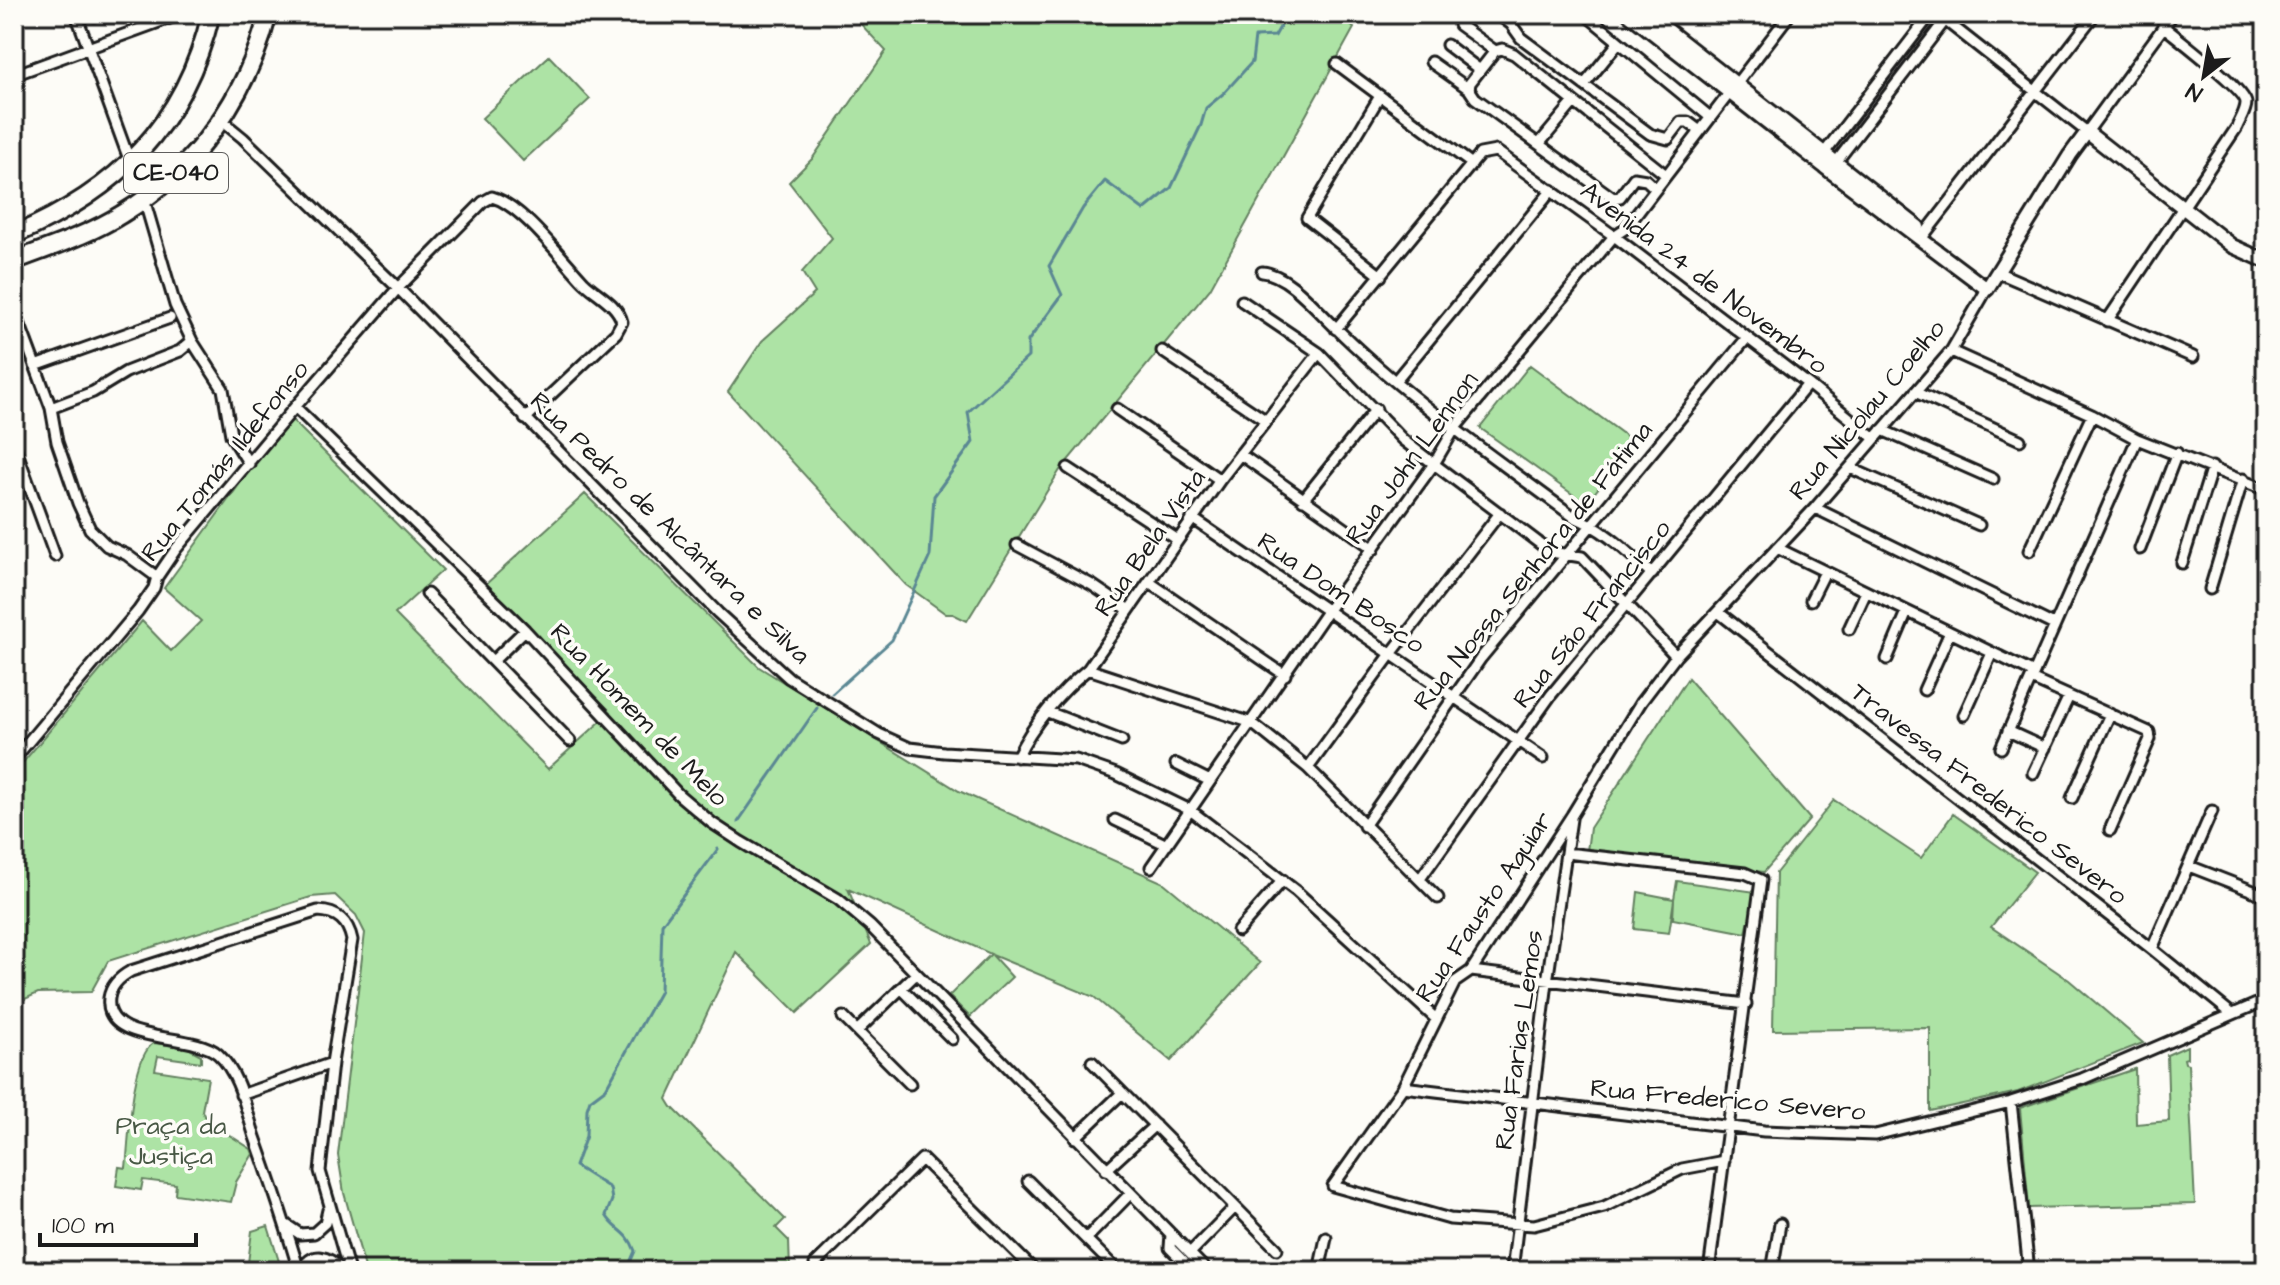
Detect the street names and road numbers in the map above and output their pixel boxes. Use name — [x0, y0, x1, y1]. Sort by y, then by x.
road number: CE-040 — [124, 153, 228, 193]
street label: Avenida 24 de Novembro — [1573, 173, 1835, 383]
street label: Rua Nicolau Coelho — [1780, 311, 1954, 508]
street label: Rua Tomás Ildefonso — [133, 353, 318, 569]
street label: Rua John Lennon — [1337, 364, 1487, 552]
street label: Rua Pedro de Alcântara e Silva — [522, 384, 818, 672]
street label: Rua Nossa Senhora de Fátima — [1405, 414, 1661, 718]
street label: Rua Bela Vista — [1086, 462, 1214, 624]
street label: Rua São Francisco — [1505, 512, 1680, 716]
street label: Rua Dom Bosco — [1250, 524, 1432, 663]
street label: Rua Homem de Melo — [542, 615, 737, 815]
street label: Travessa Frederico Severo — [1843, 675, 2135, 914]
street label: Rua Fausto Aguiar — [1407, 804, 1563, 1011]
street label: Rua Farias Lemos — [1486, 928, 1552, 1152]
street label: Rua Frederico Severo — [1589, 1070, 1868, 1130]

